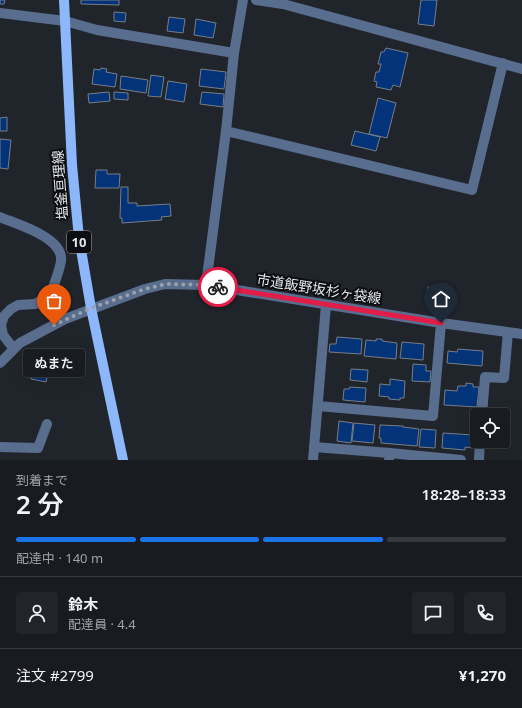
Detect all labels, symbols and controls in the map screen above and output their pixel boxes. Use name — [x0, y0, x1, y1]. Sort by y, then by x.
street label: 塩釜亘理線 — [48, 149, 71, 221]
road number: 10 — [67, 231, 91, 253]
courier — [198, 267, 238, 307]
street label: 市道飯野坂杉ヶ袋線 — [255, 269, 383, 308]
icon: bike — [207, 276, 229, 298]
pin — [424, 282, 458, 323]
pin — [37, 284, 71, 325]
icon: home — [430, 288, 452, 310]
icon: bag — [43, 290, 65, 312]
callout: ぬまた — [23, 349, 85, 377]
text: ぬまた — [34, 354, 74, 372]
map controls — [470, 408, 510, 448]
button: locate — [470, 408, 510, 448]
text: 到着まで — [16, 471, 68, 489]
text: 18:28–18:33 — [422, 484, 506, 504]
text: 2 分 — [16, 486, 64, 522]
text: 配達中 · 140 m — [16, 549, 103, 567]
button: person — [16, 592, 58, 634]
button: chat — [412, 592, 454, 634]
button: phone — [464, 592, 506, 634]
text: 鈴木 — [68, 594, 98, 614]
text: 配達員 · 4.4 — [68, 615, 136, 633]
text: 注文 #2799 — [16, 665, 94, 685]
text: ¥1,270 — [459, 665, 506, 685]

